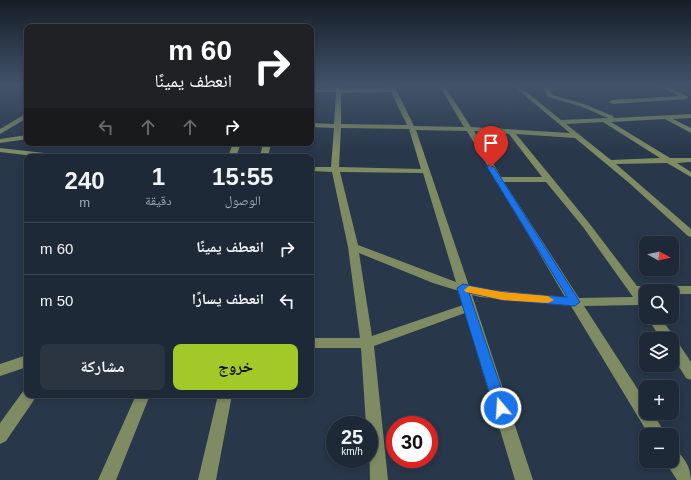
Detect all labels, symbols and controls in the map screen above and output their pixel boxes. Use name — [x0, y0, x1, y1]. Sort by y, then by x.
text: 60 m — [168, 35, 232, 66]
icon: right — [246, 40, 298, 92]
text: انعطف يمينًا — [154, 71, 232, 91]
icon: left — [95, 116, 117, 138]
icon: ahead — [137, 116, 159, 138]
icon: ahead — [179, 116, 201, 138]
icon: right — [221, 116, 243, 138]
pin — [474, 126, 508, 167]
icon: arrive — [480, 132, 502, 154]
text: 1 — [152, 163, 165, 190]
text: 15:55 — [212, 163, 273, 190]
text: 240 — [65, 167, 105, 194]
text: دقيقة — [145, 193, 172, 208]
text: الوصول — [225, 193, 261, 208]
text: m — [79, 195, 90, 210]
north arrow — [639, 236, 679, 276]
map controls — [639, 236, 679, 468]
text: انعطف يمينًا — [196, 238, 264, 255]
icon: right — [276, 238, 298, 260]
text: 60 m — [40, 240, 73, 257]
button: search — [639, 284, 679, 324]
text: انعطف يسارًا — [192, 290, 264, 307]
icon: left — [276, 290, 298, 312]
text: 50 m — [40, 292, 73, 309]
button: layers — [639, 332, 679, 372]
button: مشاركة — [40, 344, 165, 390]
button: خروج — [173, 344, 298, 390]
button: + — [639, 380, 679, 420]
position arrow — [480, 387, 522, 429]
speed limit sign: 30 — [386, 416, 438, 468]
text: 25 — [341, 426, 363, 448]
button: − — [639, 428, 679, 468]
text: km/h — [341, 446, 363, 457]

